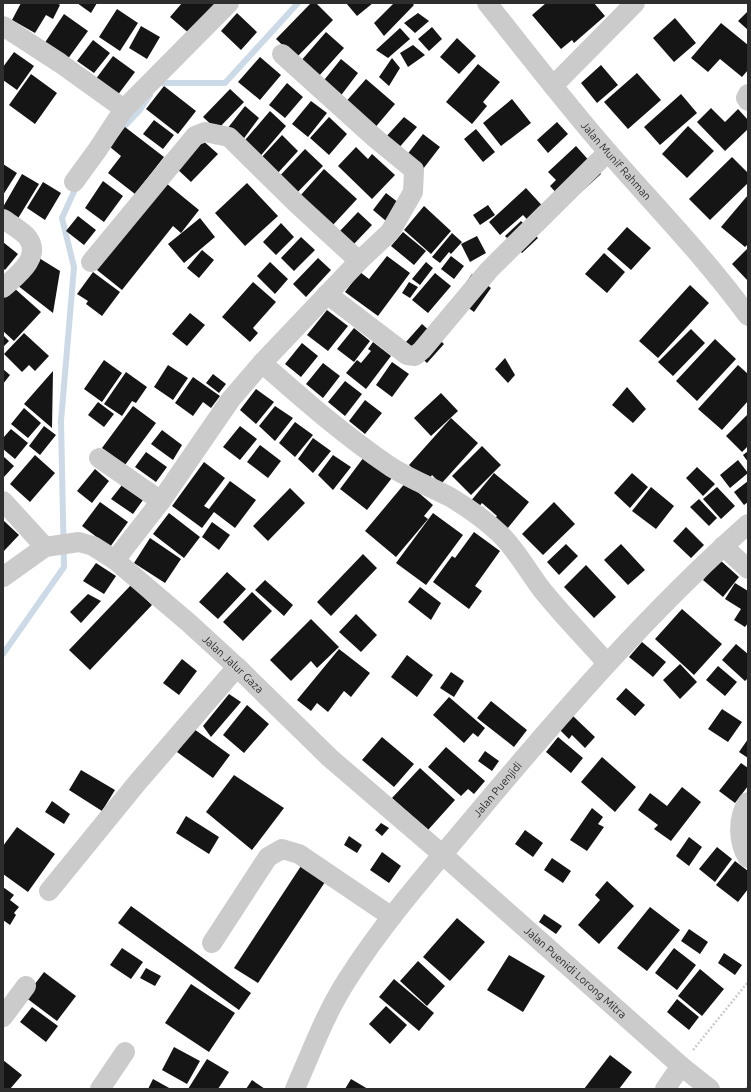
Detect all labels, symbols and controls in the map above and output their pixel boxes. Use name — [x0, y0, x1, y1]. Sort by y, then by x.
street label: Jalan Munif Rahman — [579, 119, 654, 202]
street label: Jalan Jalur Gaza — [200, 633, 266, 695]
street label: Jalan Puenjidi — [471, 759, 524, 819]
street label: Jalan Puenidi Lorong Mitra — [522, 924, 629, 1021]

